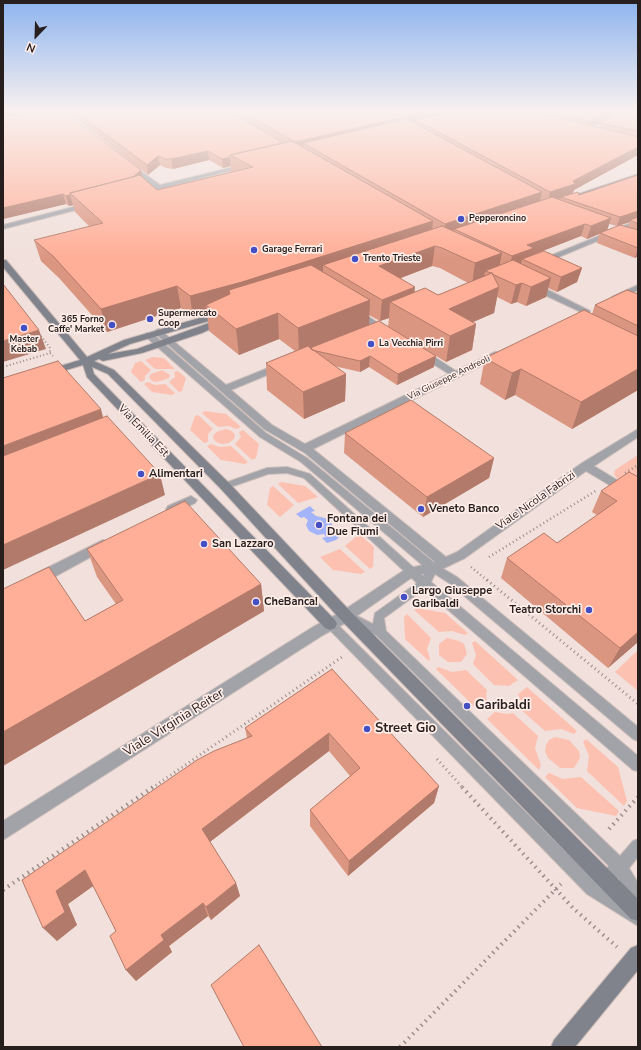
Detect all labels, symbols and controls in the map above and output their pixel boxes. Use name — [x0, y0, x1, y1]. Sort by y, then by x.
north arrow — [16, 16, 56, 56]
text: N — [24, 39, 38, 56]
marker: Pepperoncino — [456, 214, 466, 224]
place label: Pepperoncino — [469, 214, 526, 224]
marker: Garage Ferrari — [249, 245, 259, 255]
place label: Garage Ferrari — [262, 245, 322, 255]
marker: Trento Trieste — [350, 254, 360, 264]
place label: Trento Trieste — [363, 254, 421, 264]
place label: Supermercato Coop — [158, 309, 217, 330]
marker: Supermercato Coop — [145, 314, 155, 324]
place label: 365 Forno Caffe' Market — [48, 315, 104, 336]
marker: 365 Forno Caffe' Market — [107, 320, 117, 330]
marker: Master Kebab — [19, 323, 29, 333]
place label: Master Kebab — [10, 335, 38, 356]
marker: La Vecchia Pirri — [366, 339, 376, 349]
place label: La Vecchia Pirri — [379, 339, 443, 349]
street label: Via Giuseppe Andreoli — [406, 353, 492, 403]
street label: Via Emilia Est — [115, 402, 171, 460]
place label: Alimentari — [149, 467, 203, 481]
marker: Alimentari — [136, 469, 146, 479]
street label: Viale Nicola Fabrizi — [494, 469, 578, 533]
place label: Veneto Banco — [429, 502, 499, 516]
marker: Veneto Banco — [416, 504, 426, 514]
place label: Fontana dei Due Fiumi — [327, 512, 387, 538]
marker: Fontana dei Due Fiumi — [314, 520, 324, 530]
place label: San Lazzaro — [212, 537, 274, 551]
marker: San Lazzaro — [199, 539, 209, 549]
place label: Largo Giuseppe Garibaldi — [412, 584, 492, 610]
marker: Largo Giuseppe Garibaldi — [399, 592, 409, 602]
place label: CheBanca! — [264, 595, 318, 609]
marker: CheBanca! — [251, 597, 261, 607]
place label: Teatro Storchi — [509, 603, 581, 617]
marker: Teatro Storchi — [584, 605, 594, 615]
street label: Viale Virginia Reiter — [121, 686, 227, 760]
place label: Garibaldi — [475, 698, 530, 714]
marker: Garibaldi — [462, 701, 472, 711]
place label: Street Gio — [375, 721, 436, 737]
marker: Street Gio — [362, 724, 372, 734]

